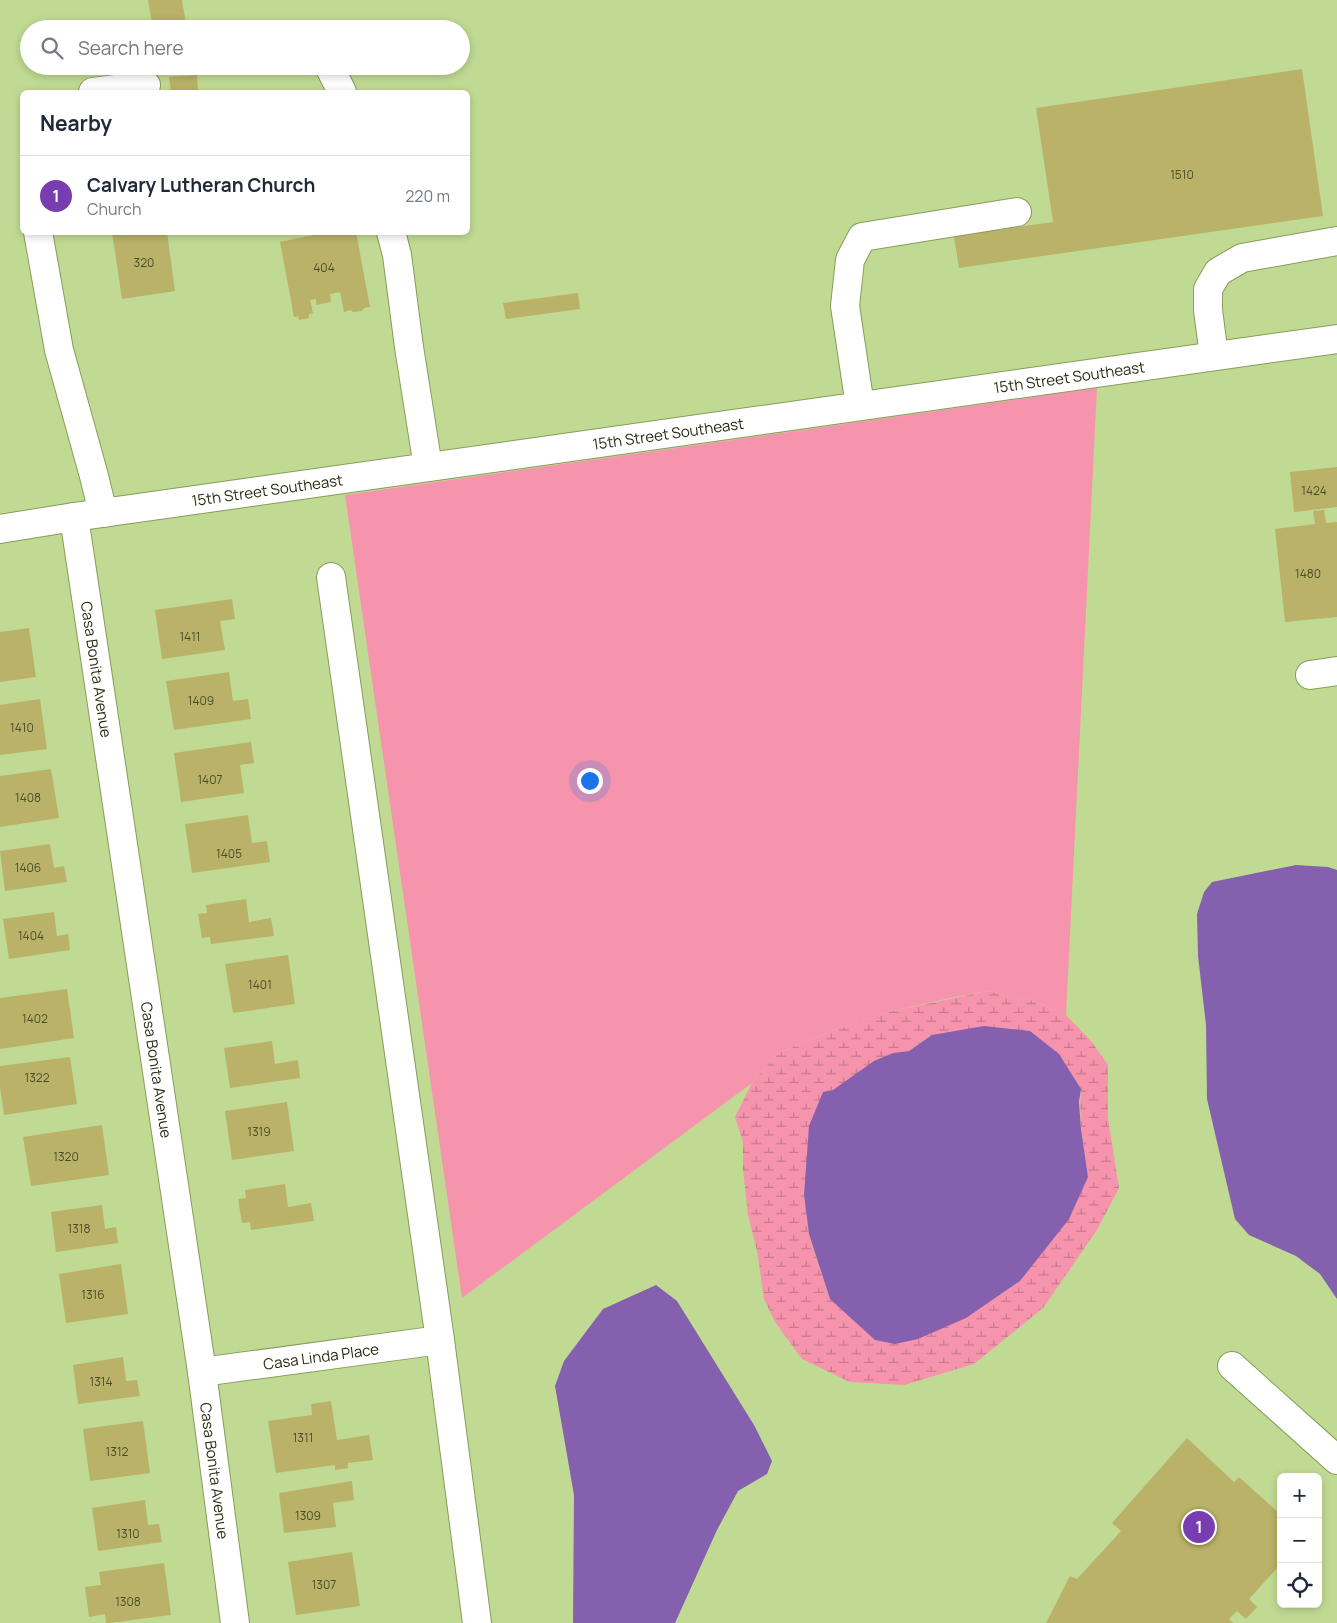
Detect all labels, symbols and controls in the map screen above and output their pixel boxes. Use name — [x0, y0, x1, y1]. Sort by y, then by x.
search box — [20, 20, 470, 75]
icon: search — [38, 34, 66, 62]
text: Search here — [78, 35, 184, 61]
text: Nearby — [40, 109, 112, 137]
house number: 1510 — [1170, 166, 1194, 183]
text: Calvary Lutheran Church — [87, 172, 315, 198]
text: 1 — [52, 185, 60, 207]
text: 220 m — [405, 185, 450, 207]
text: Church — [87, 198, 141, 220]
house number: 320 — [134, 254, 154, 271]
house number: 404 — [313, 259, 335, 276]
street label: 15th Street Southeast — [992, 356, 1146, 398]
street label: 15th Street Southeast — [591, 412, 745, 454]
street label: 15th Street Southeast — [190, 469, 344, 511]
house number: 1424 — [1301, 482, 1327, 499]
house number: 1480 — [1295, 565, 1321, 582]
street label: Casa Bonita Avenue — [76, 600, 117, 739]
house number: 1411 — [179, 628, 201, 645]
house number: 1409 — [188, 692, 214, 709]
house number: 1410 — [10, 719, 34, 736]
your location — [577, 768, 603, 794]
house number: 1407 — [197, 771, 223, 788]
house number: 1408 — [15, 789, 41, 806]
house number: 1405 — [216, 845, 242, 862]
house number: 1406 — [15, 859, 41, 876]
house number: 1404 — [18, 927, 44, 944]
house number: 1401 — [248, 976, 272, 993]
street label: Casa Bonita Avenue — [136, 1000, 177, 1140]
house number: 1402 — [22, 1010, 48, 1027]
house number: 1322 — [25, 1069, 50, 1086]
house number: 1319 — [247, 1123, 271, 1140]
house number: 1320 — [53, 1148, 79, 1165]
house number: 1318 — [68, 1220, 91, 1237]
house number: 1316 — [81, 1286, 105, 1303]
street label: Casa Linda Place — [262, 1338, 380, 1374]
house number: 1314 — [89, 1373, 113, 1390]
street label: Casa Bonita Avenue — [196, 1401, 234, 1540]
house number: 1311 — [293, 1429, 313, 1446]
house number: 1312 — [106, 1443, 129, 1460]
map controls — [1277, 1473, 1322, 1608]
button: + — [1277, 1473, 1322, 1518]
house number: 1309 — [295, 1507, 321, 1524]
pin: 1 — [1183, 1508, 1215, 1546]
button: − — [1277, 1518, 1322, 1563]
house number: 1310 — [116, 1525, 140, 1542]
button: locate — [1277, 1563, 1322, 1608]
house number: 1307 — [312, 1576, 336, 1593]
house number: 1308 — [115, 1593, 141, 1610]

